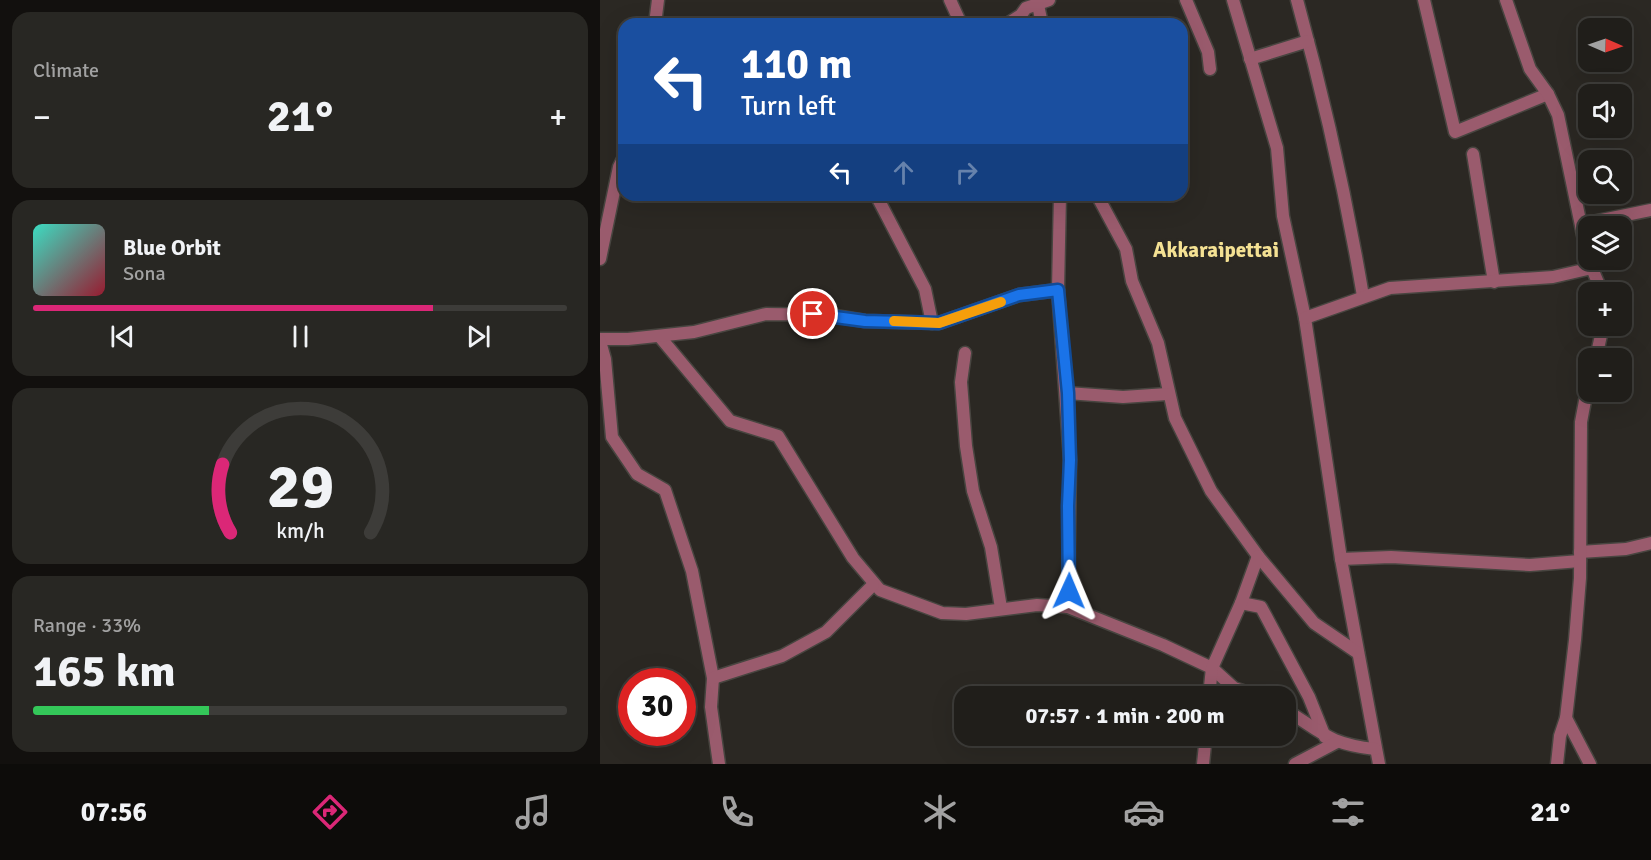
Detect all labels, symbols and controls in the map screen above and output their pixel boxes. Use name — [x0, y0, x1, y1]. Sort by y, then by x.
north arrow — [1578, 18, 1632, 72]
map controls — [1578, 18, 1632, 402]
text: 110 m — [741, 39, 852, 90]
icon: left — [642, 42, 720, 120]
text: Climate — [33, 58, 99, 83]
button: sound — [1578, 84, 1632, 138]
text: 21° — [267, 89, 333, 144]
text: Turn left — [741, 90, 836, 123]
text: − — [33, 97, 51, 138]
text: + — [549, 97, 567, 138]
button: search — [1578, 150, 1632, 204]
icon: left — [824, 156, 857, 189]
icon: ahead — [887, 156, 920, 189]
icon: right — [950, 156, 983, 189]
button: layers — [1578, 216, 1632, 270]
text: Blue Orbit — [123, 234, 221, 261]
district label: Akkaraipettai — [1153, 237, 1279, 263]
text: Sona — [123, 261, 166, 286]
button: + — [1578, 282, 1632, 336]
pin — [787, 288, 838, 339]
icon: arrive — [796, 297, 829, 330]
icon: previous — [106, 320, 139, 353]
icon: pause — [284, 320, 317, 353]
icon: next — [462, 320, 495, 353]
button: − — [1578, 348, 1632, 402]
text: 29 — [266, 448, 334, 525]
text: km/h — [276, 518, 324, 544]
position arrow — [1037, 559, 1101, 623]
text: Range · 33% — [33, 613, 141, 638]
text: 165 km — [33, 644, 176, 699]
speed limit sign: 30 — [618, 668, 696, 746]
text: 07:57 · 1 min · 200 m — [1025, 702, 1225, 729]
icon: directions — [309, 791, 351, 833]
icon: music — [512, 791, 554, 833]
icon: phone — [716, 791, 758, 833]
icon: climate — [919, 791, 961, 833]
icon: car — [1123, 791, 1165, 833]
icon: filters — [1327, 791, 1369, 833]
text: 07:56 — [81, 796, 147, 829]
text: 21° — [1530, 796, 1570, 829]

